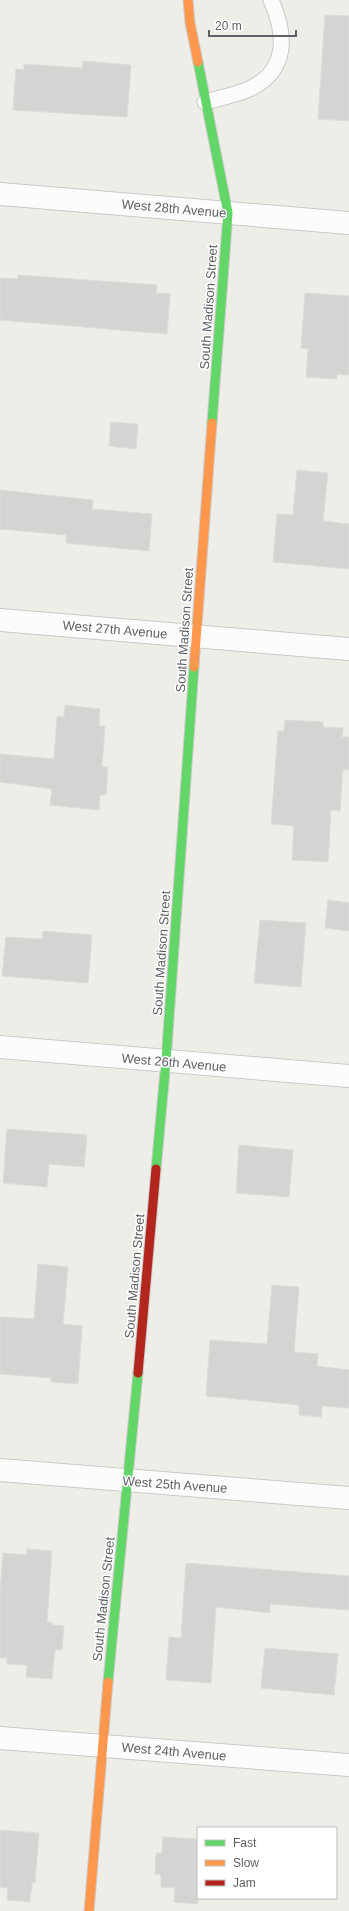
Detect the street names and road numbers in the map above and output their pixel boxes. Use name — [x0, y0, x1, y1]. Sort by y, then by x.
street label: West 28th Avenue — [121, 196, 227, 221]
street label: South Madison Street — [197, 244, 220, 370]
street label: South Madison Street — [173, 567, 196, 693]
street label: West 27th Avenue — [62, 617, 168, 642]
street label: South Madison Street — [150, 890, 173, 1016]
street label: West 26th Avenue — [121, 1050, 227, 1075]
street label: South Madison Street — [122, 1213, 147, 1339]
street label: West 25th Avenue — [122, 1473, 228, 1496]
street label: South Madison Street — [90, 1536, 118, 1662]
street label: West 24th Avenue — [121, 1739, 227, 1764]

